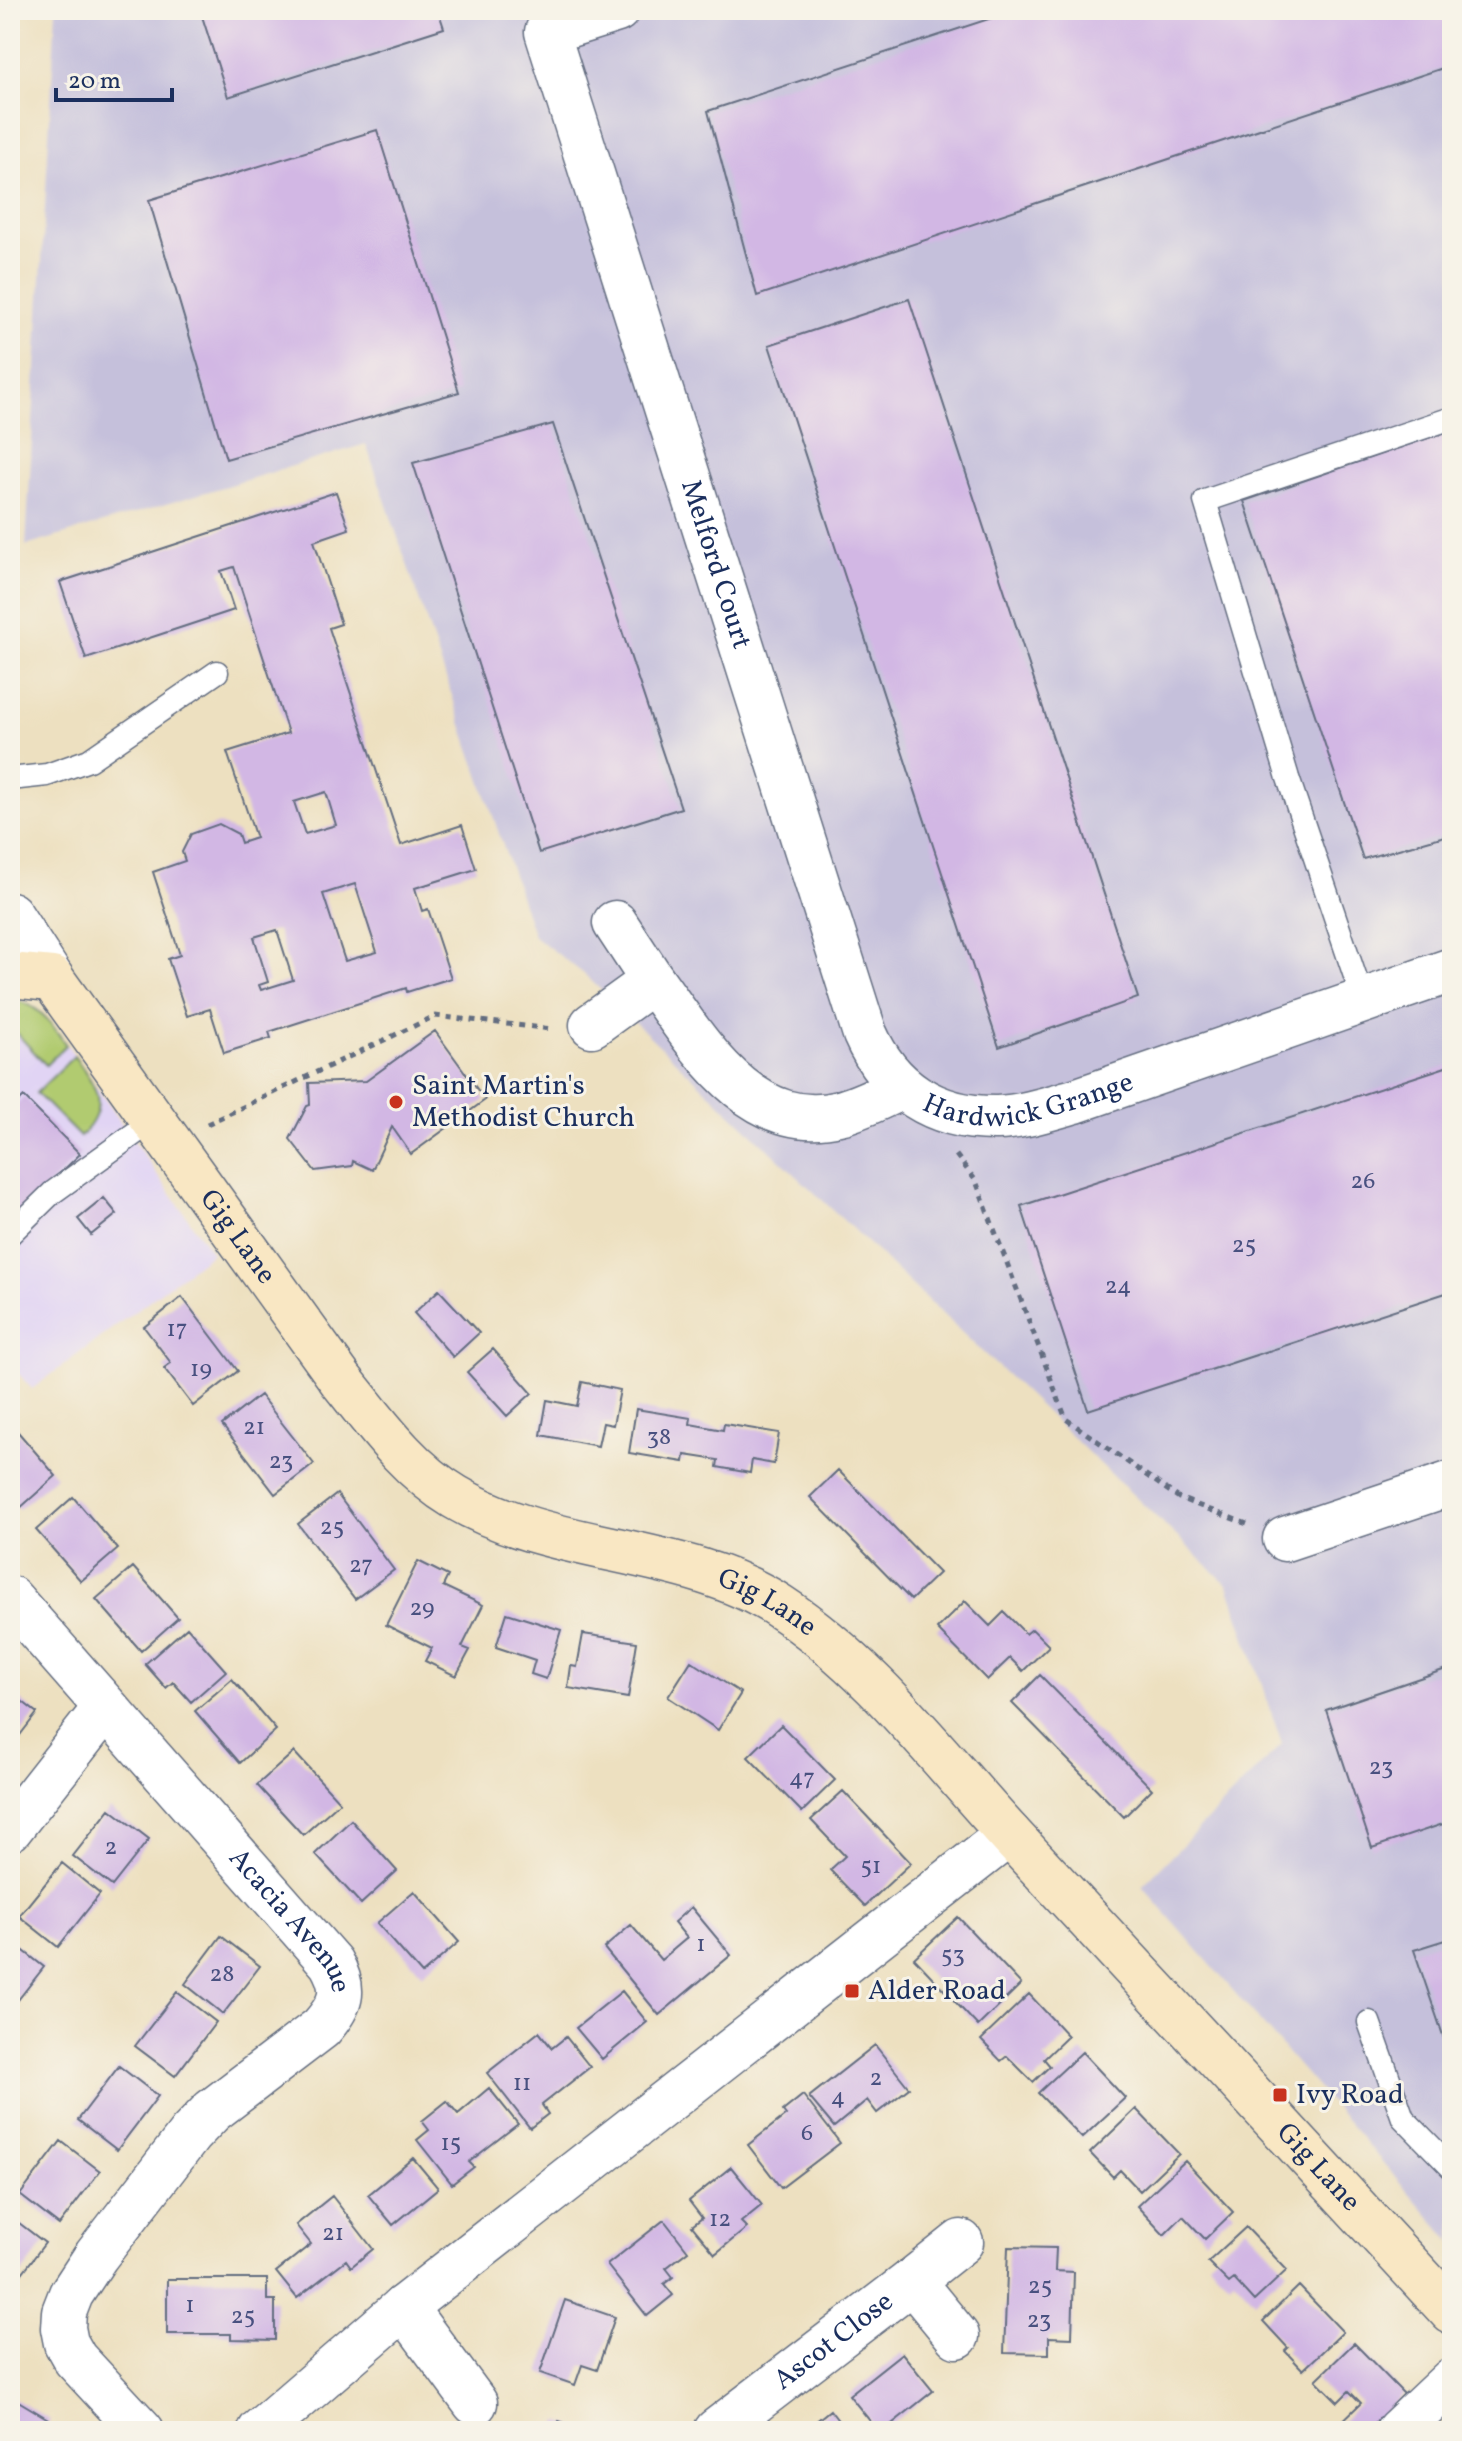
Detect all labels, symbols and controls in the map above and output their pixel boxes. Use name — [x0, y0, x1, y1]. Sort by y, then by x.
scale bar — [56, 52, 172, 102]
text: 20 m — [68, 65, 121, 99]
street label: Melford Court — [671, 475, 761, 654]
street label: Hardwick Grange — [916, 1063, 1139, 1138]
place label: Saint Martin's Methodist Church — [412, 1067, 635, 1138]
marker: Saint Martin's Methodist Church — [387, 1093, 405, 1111]
house number: 26 — [1350, 1165, 1376, 1199]
street label: Gig Lane — [190, 1181, 285, 1292]
house number: 25 — [1232, 1229, 1256, 1263]
house number: 24 — [1105, 1270, 1131, 1304]
house number: 17 — [167, 1313, 187, 1347]
house number: 19 — [190, 1353, 212, 1387]
house number: 21 — [243, 1411, 265, 1445]
house number: 38 — [647, 1421, 671, 1455]
house number: 23 — [269, 1445, 293, 1479]
house number: 25 — [320, 1511, 344, 1545]
house number: 27 — [349, 1549, 373, 1583]
street label: Gig Lane — [712, 1559, 825, 1646]
house number: 29 — [409, 1592, 435, 1626]
house number: 23 — [1369, 1751, 1393, 1785]
house number: 47 — [789, 1762, 815, 1796]
house number: 2 — [105, 1831, 117, 1865]
street label: Acacia Avenue — [219, 1840, 360, 1995]
house number: 51 — [861, 1850, 881, 1884]
house number: 1 — [696, 1928, 706, 1962]
house number: 53 — [941, 1939, 965, 1973]
house number: 28 — [209, 1958, 235, 1992]
place label: Alder Road — [868, 1972, 1006, 2011]
marker: Alder Road — [843, 1982, 861, 2000]
house number: 2 — [870, 2062, 882, 2096]
house number: 11 — [513, 2067, 531, 2101]
place label: Ivy Road — [1296, 2076, 1404, 2115]
house number: 4 — [831, 2081, 845, 2115]
marker: Ivy Road — [1271, 2086, 1289, 2104]
street label: Gig Lane — [1267, 2114, 1369, 2220]
house number: 6 — [801, 2117, 813, 2151]
house number: 15 — [441, 2127, 461, 2161]
house number: 12 — [709, 2203, 731, 2237]
house number: 21 — [322, 2217, 344, 2251]
house number: 25 — [1028, 2270, 1052, 2304]
street label: Ascot Close — [766, 2283, 902, 2400]
house number: 1 — [185, 2289, 195, 2323]
house number: 25 — [231, 2300, 255, 2334]
house number: 23 — [1027, 2304, 1051, 2338]

